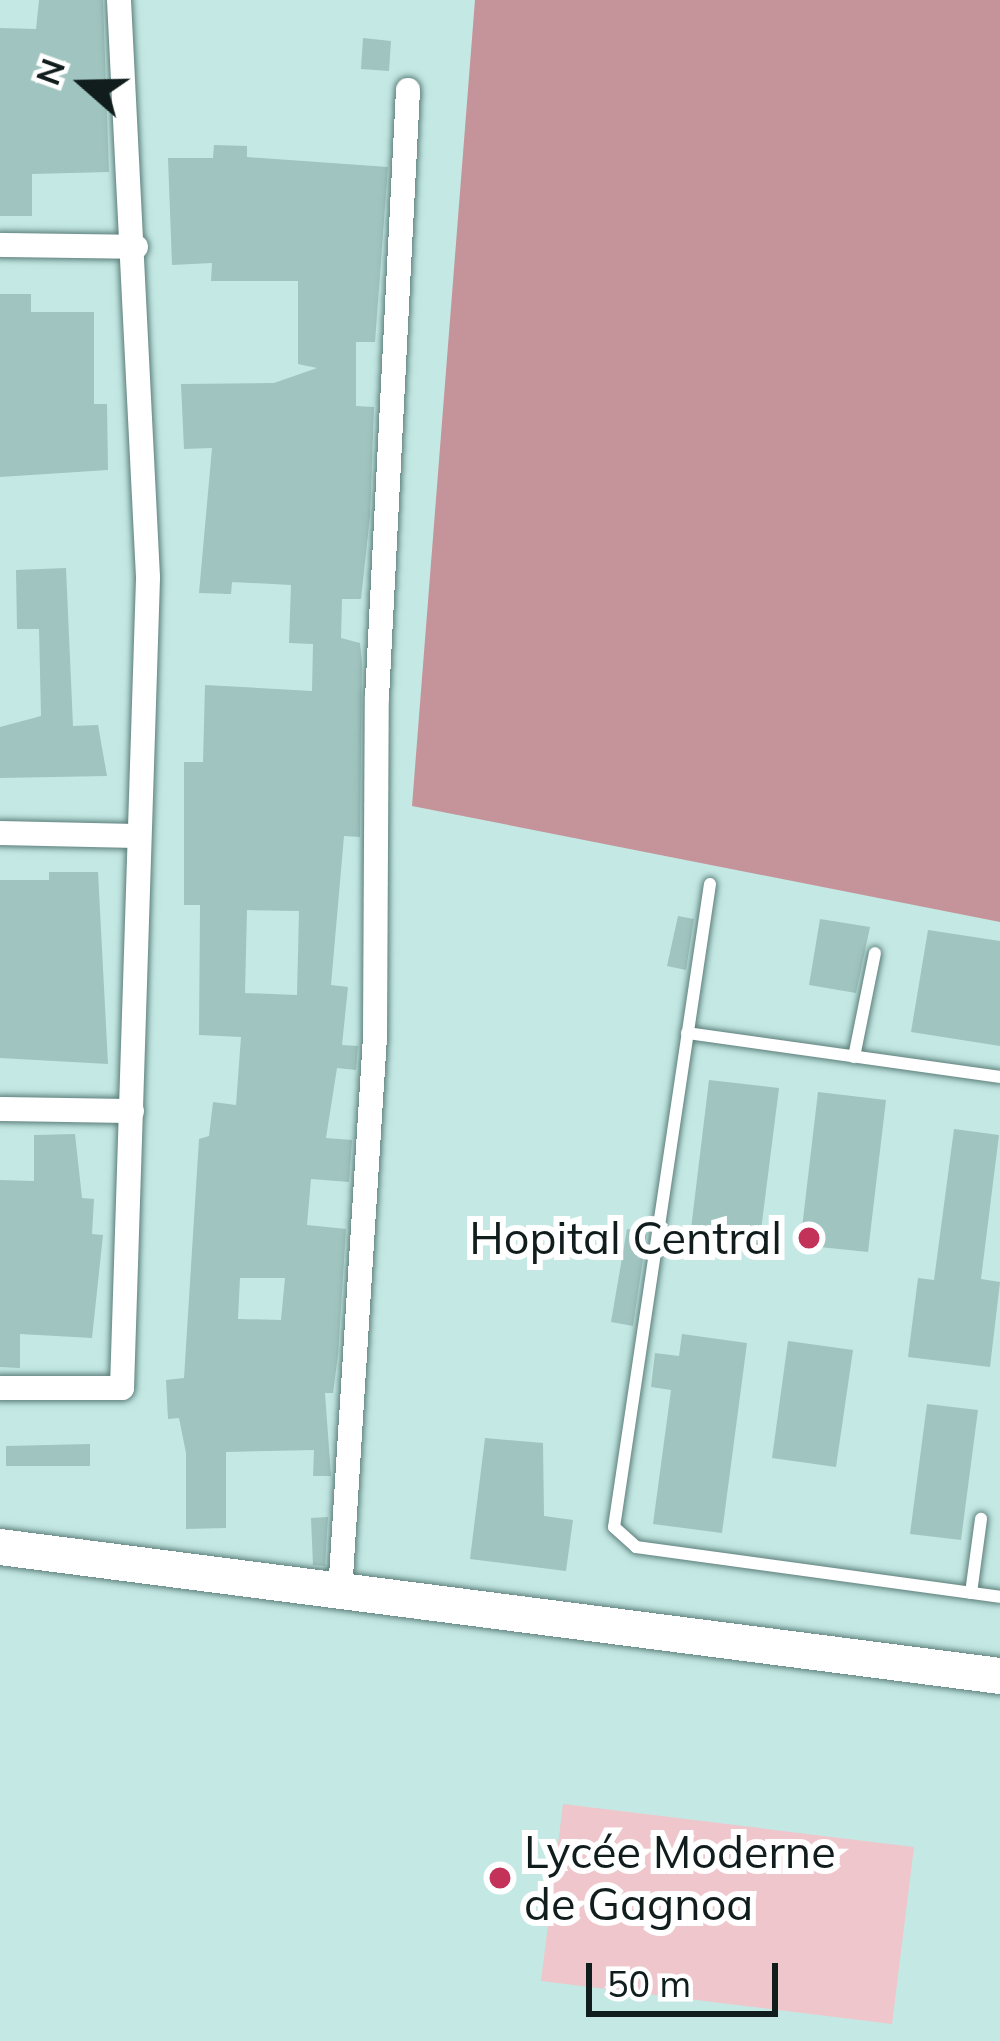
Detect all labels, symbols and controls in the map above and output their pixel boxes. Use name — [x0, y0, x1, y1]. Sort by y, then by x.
north arrow — [24, 24, 144, 144]
text: N — [26, 53, 73, 90]
place label: Hopital Central — [469, 1211, 782, 1265]
marker: Hopital Central — [793, 1222, 825, 1254]
place label: Lycée Moderne de Gagnoa — [524, 1825, 836, 1931]
marker: Lycée Moderne de Gagnoa — [487, 1865, 513, 1891]
scale bar — [592, 1939, 784, 2013]
text: 50 m — [607, 1961, 691, 2006]

